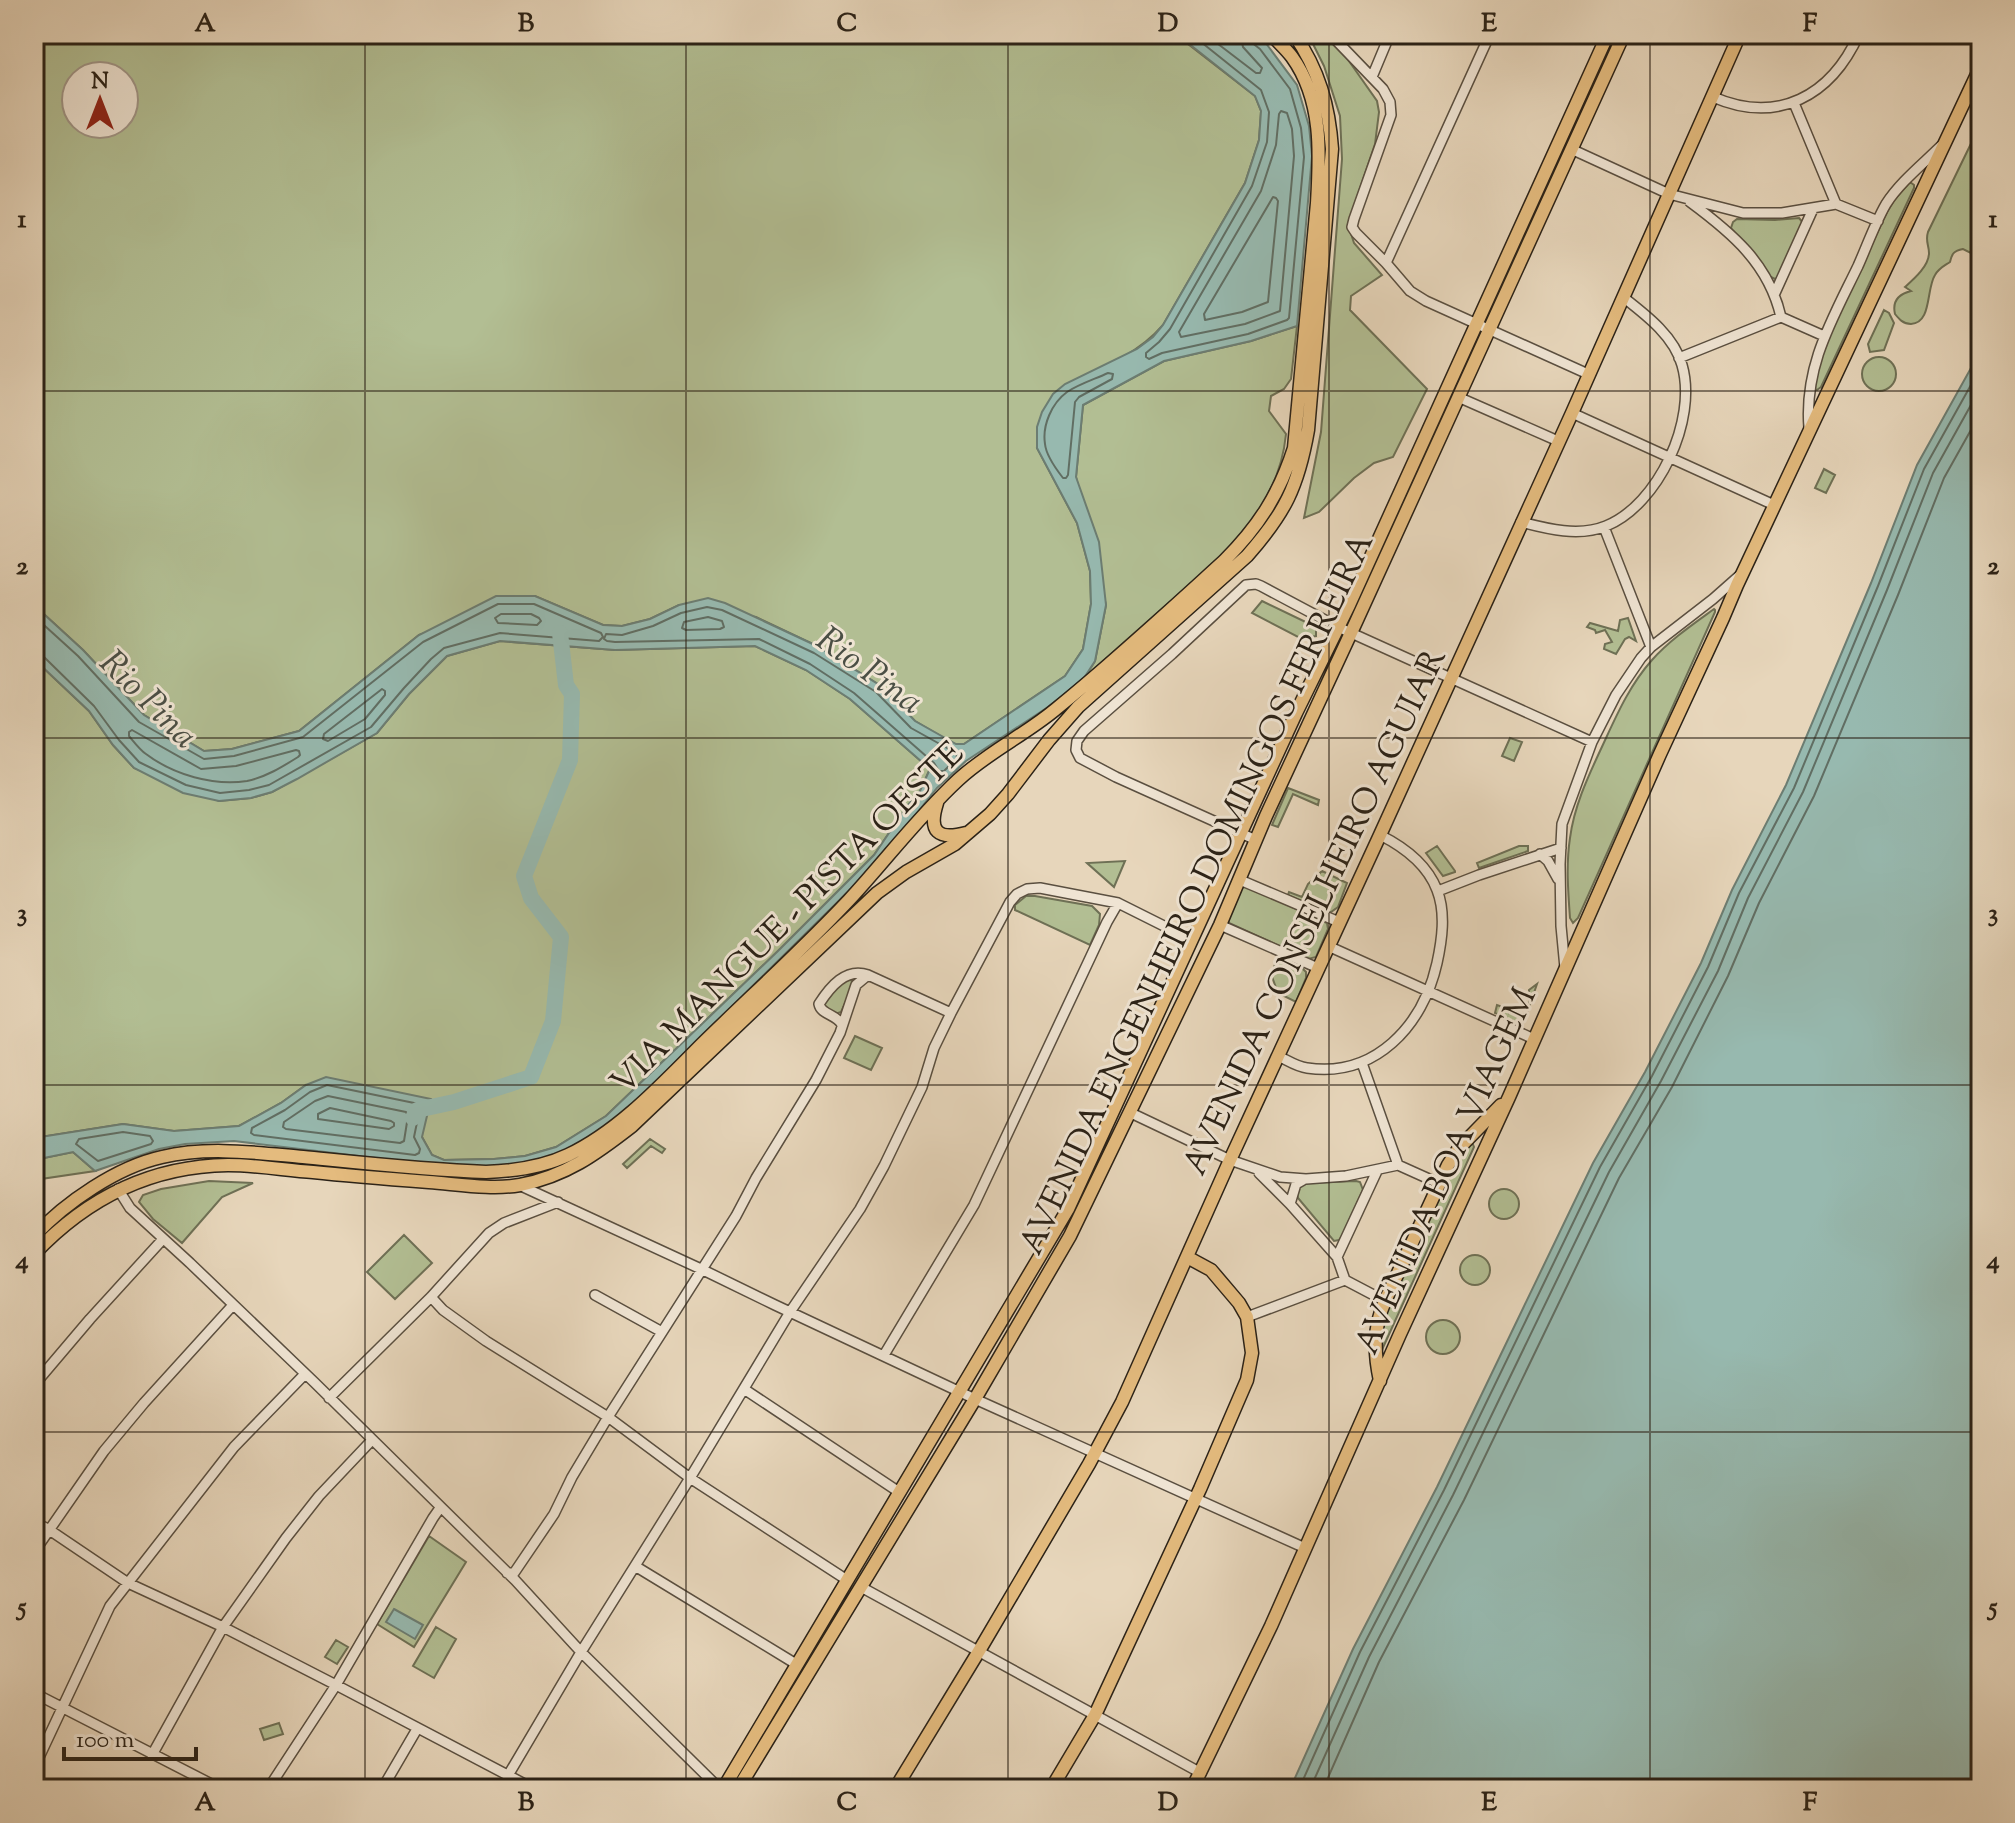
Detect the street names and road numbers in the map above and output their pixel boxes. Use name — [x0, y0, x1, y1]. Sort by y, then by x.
street label: AVENIDA ENGENHEIRO DOMINGOS FERREIRA — [1009, 525, 1388, 1264]
street label: AVENIDA CONSELHEIRO AGUIAR — [1172, 640, 1460, 1184]
street label: VIA MANGUE - PISTA OESTE — [601, 732, 976, 1107]
street label: AVENIDA BOA VIAGEM — [1344, 980, 1550, 1363]

